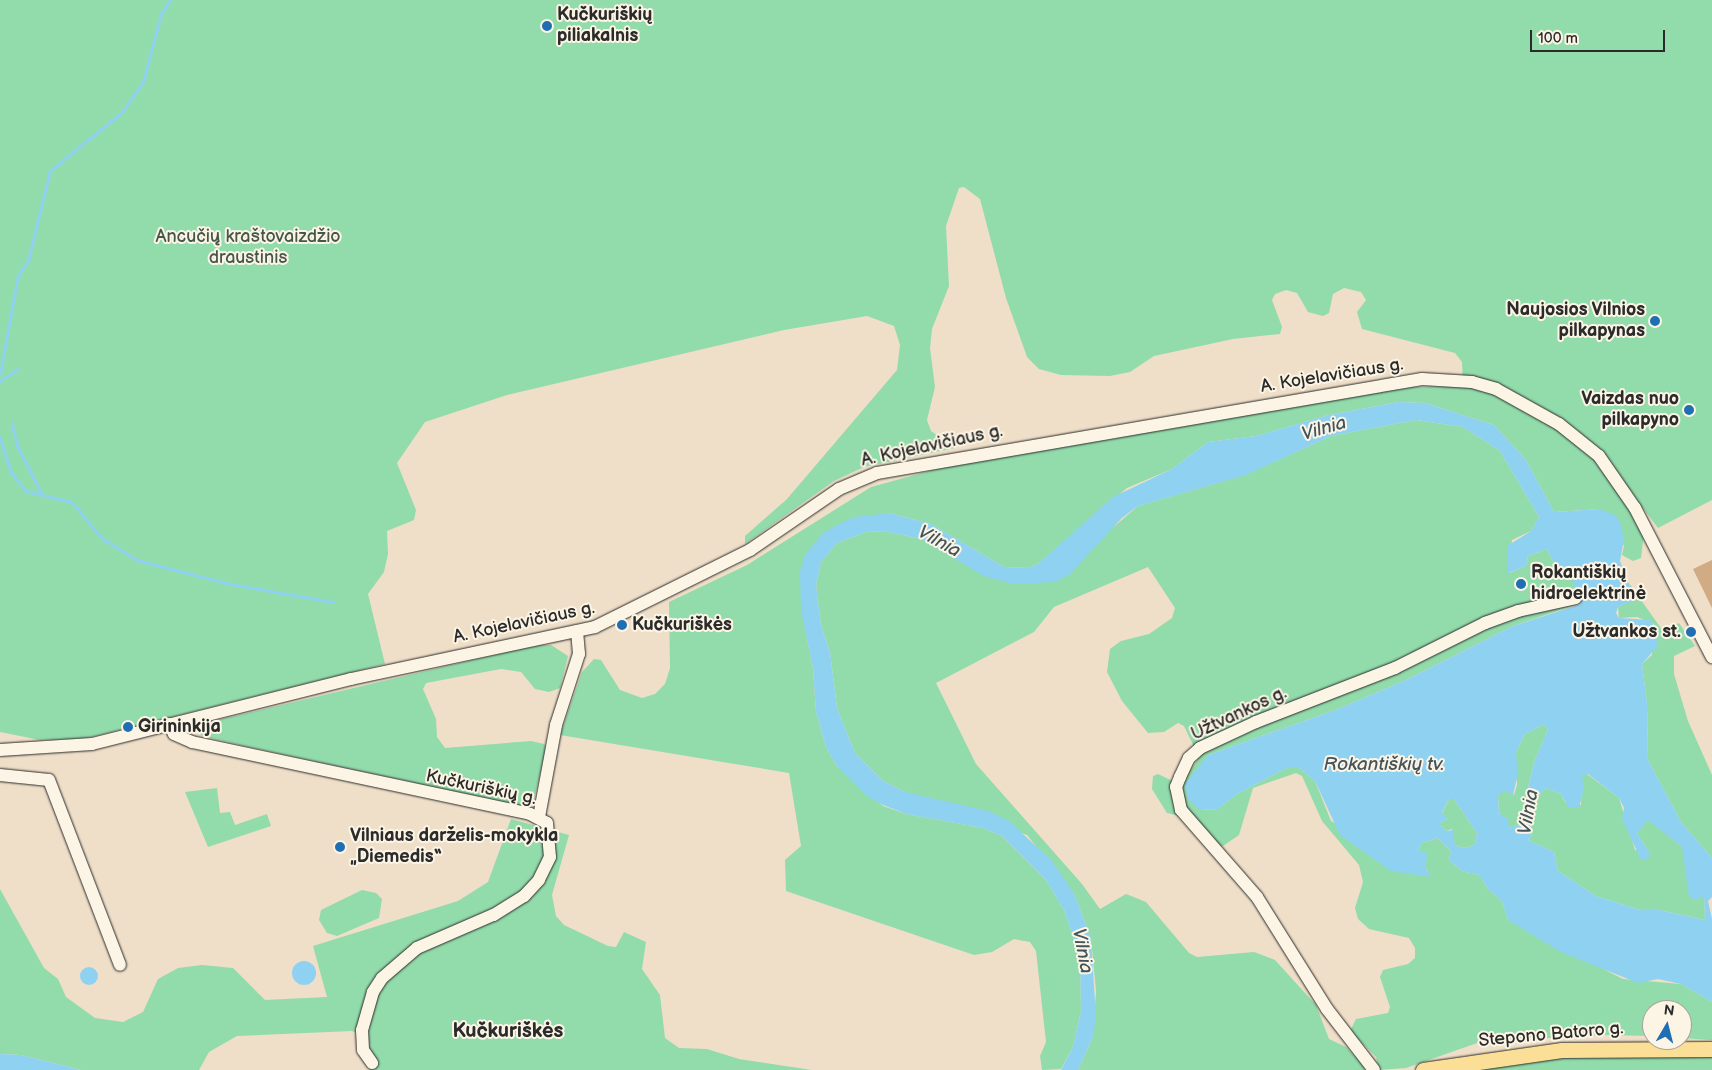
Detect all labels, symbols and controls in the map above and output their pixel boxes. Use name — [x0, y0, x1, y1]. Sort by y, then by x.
place label: Kučkuriškių piliakalnis — [557, 5, 652, 48]
marker: Kučkuriškių piliakalnis — [541, 20, 553, 32]
scale bar — [1532, 20, 1667, 52]
text: 100 m — [1538, 29, 1578, 48]
park label: Ancučių kraštovaizdžio draustinis — [155, 227, 341, 270]
place label: Naujosios Vilnios pilkapynas — [1505, 300, 1645, 342]
marker: Naujosios Vilnios pilkapynas — [1649, 315, 1661, 327]
street label: A. Kojelavičiaus g. — [1259, 354, 1405, 398]
place label: Vaizdas nuo pilkapyno — [1581, 389, 1679, 432]
marker: Vaizdas nuo pilkapyno — [1683, 404, 1695, 416]
water label: Vilnia — [1299, 412, 1349, 446]
street label: A. Kojelavičiaus g. — [859, 420, 1005, 472]
water label: Vilnia — [913, 521, 965, 563]
place label: Rokantiškių hidroelektrinė — [1531, 563, 1646, 606]
marker: Rokantiškių hidroelektrinė — [1515, 578, 1527, 590]
street label: A. Kojelavičiaus g. — [451, 597, 597, 649]
place label: Kučkuriškės — [632, 614, 732, 636]
marker: Kučkuriškės — [616, 619, 628, 631]
place label: Užtvankos st. — [1572, 621, 1681, 643]
marker: Užtvankos st. — [1685, 626, 1697, 638]
street label: Užtvankos g. — [1188, 682, 1290, 746]
place label: Girininkija — [138, 716, 221, 738]
marker: Girininkija — [122, 721, 134, 733]
water label: Rokantiškių tv. — [1324, 754, 1444, 776]
street label: Kučkuriškių g. — [424, 766, 538, 810]
water label: Vilnia — [1514, 788, 1544, 836]
place label: Vilniaus darželis-mokykla „Diemedis“ — [350, 826, 558, 869]
marker: Vilniaus darželis-mokykla „Diemedis“ — [334, 841, 346, 853]
water label: Vilnia — [1066, 926, 1098, 976]
north arrow — [1642, 1000, 1692, 1050]
text: N — [1663, 1001, 1675, 1020]
street label: Stepono Batoro g. — [1478, 1018, 1624, 1052]
district label: Kučkuriškės — [453, 1019, 563, 1043]

